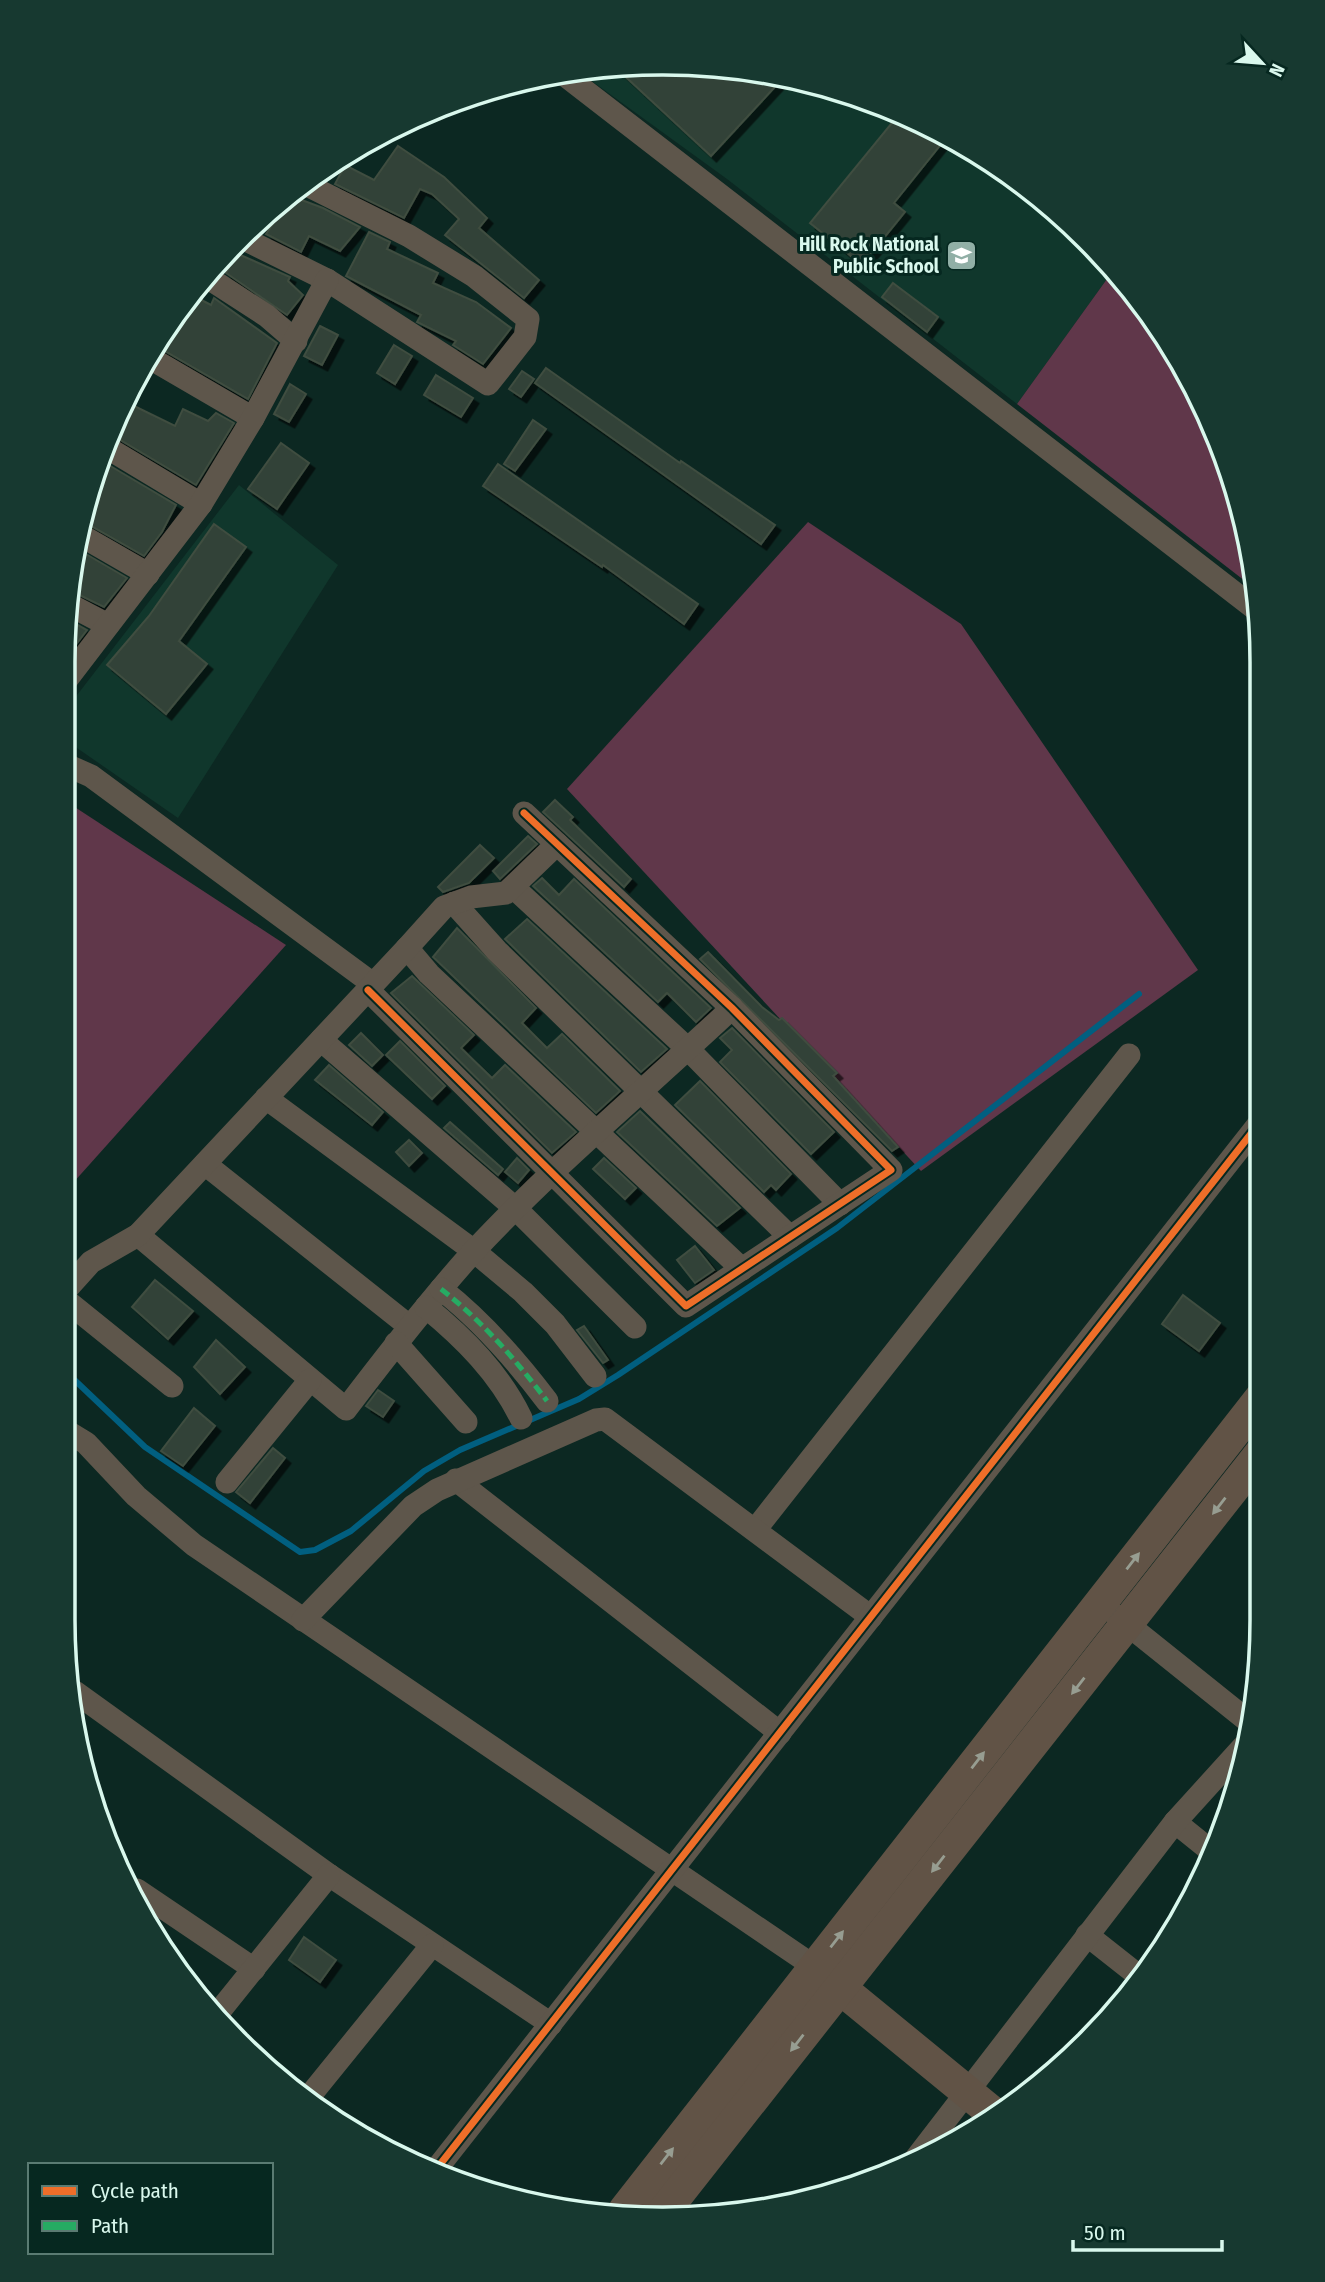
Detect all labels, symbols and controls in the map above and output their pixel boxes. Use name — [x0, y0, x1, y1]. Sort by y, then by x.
north arrow — [1227, 28, 1297, 98]
text: N — [1264, 60, 1290, 80]
place label: Hill Rock National Public School — [799, 233, 940, 278]
school or university icon: Hill Rock National Public School — [945, 238, 979, 272]
one-way arrow — [1211, 1497, 1226, 1515]
one-way arrow — [1125, 1553, 1140, 1570]
one-way arrow — [1071, 1676, 1086, 1694]
one-way arrow — [970, 1751, 985, 1769]
one-way arrow — [930, 1855, 945, 1873]
one-way arrow — [830, 1930, 845, 1948]
one-way arrow — [790, 2034, 805, 2052]
one-way arrow — [659, 2148, 674, 2165]
legend — [28, 2163, 273, 2254]
text: Cycle path — [91, 2178, 179, 2204]
scale bar — [1073, 2208, 1222, 2252]
text: Path — [91, 2213, 129, 2239]
text: 50 m — [1084, 2220, 1126, 2246]

